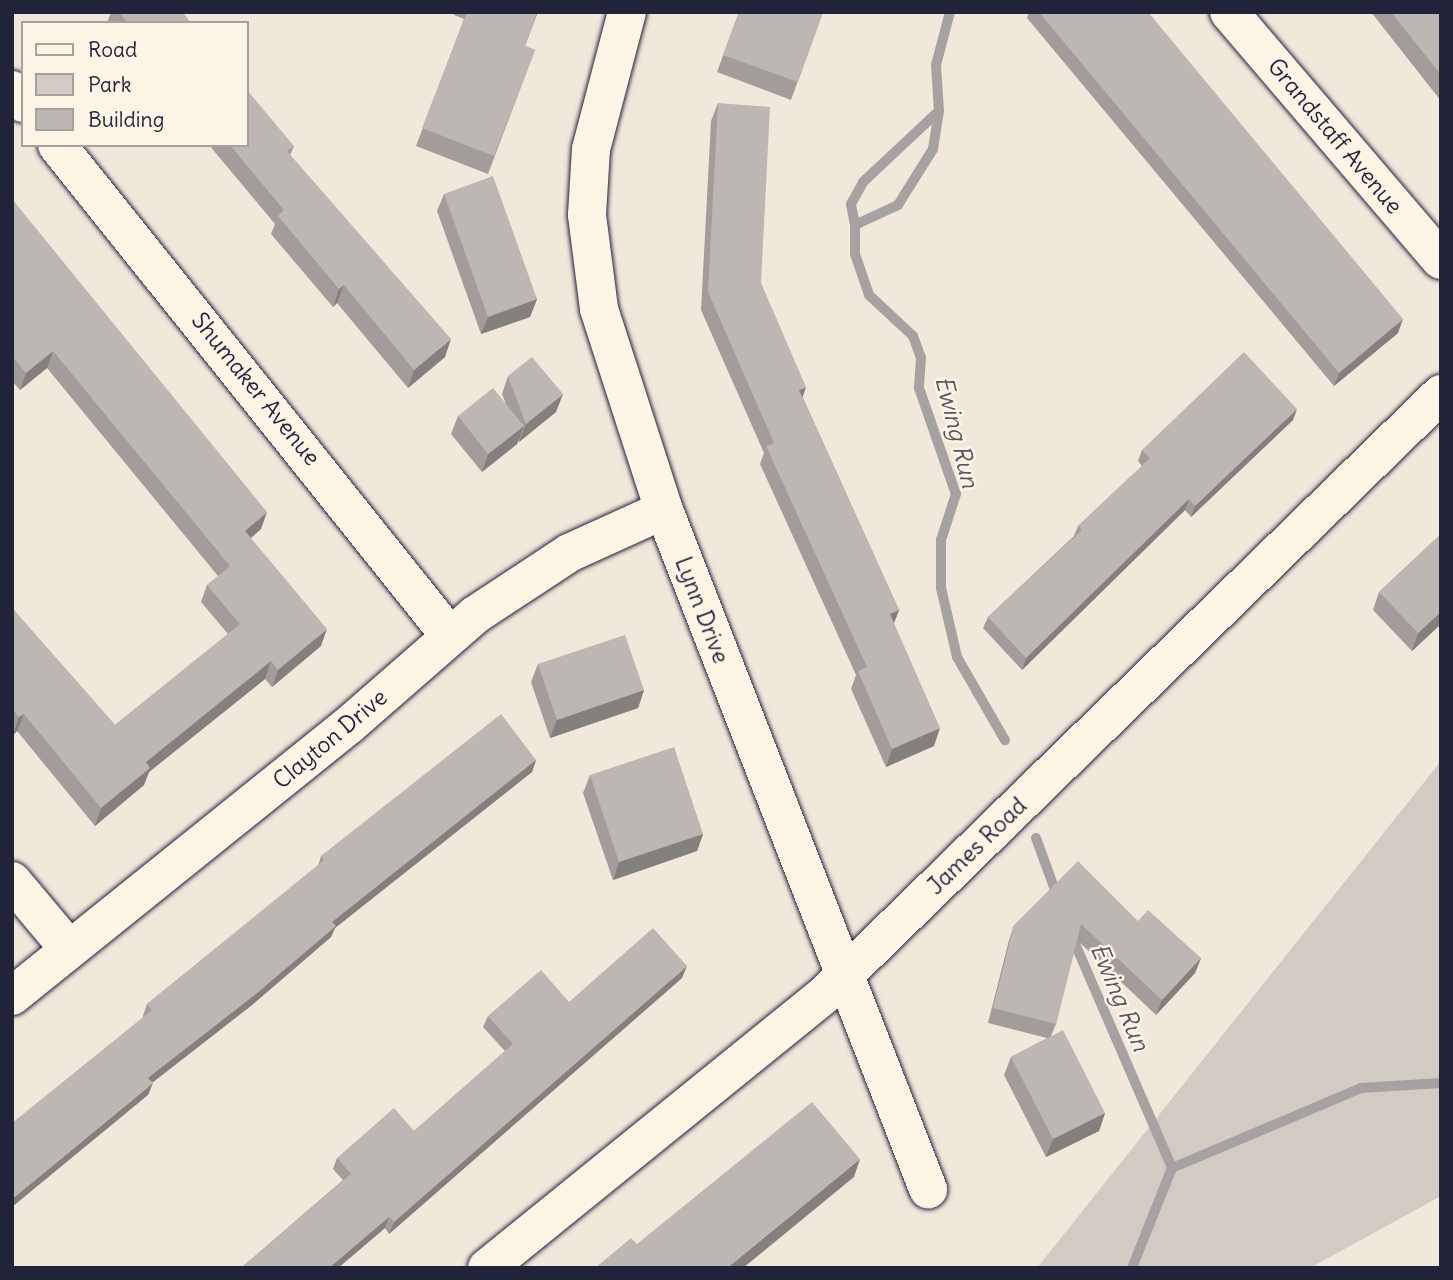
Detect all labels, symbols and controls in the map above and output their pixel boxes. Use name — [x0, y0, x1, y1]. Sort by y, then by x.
legend — [21, 21, 248, 147]
text: Road — [88, 36, 137, 63]
street label: Grandstaff Avenue — [1262, 53, 1408, 219]
text: Park — [88, 71, 131, 98]
text: Building — [88, 106, 164, 133]
street label: Shumaker Avenue — [186, 307, 326, 471]
water label: Ewing Run — [929, 373, 985, 491]
street label: Lynn Drive — [669, 553, 735, 667]
street label: Clayton Drive — [267, 683, 393, 795]
street label: James Road — [922, 792, 1032, 900]
water label: Ewing Run — [1084, 939, 1156, 1055]

